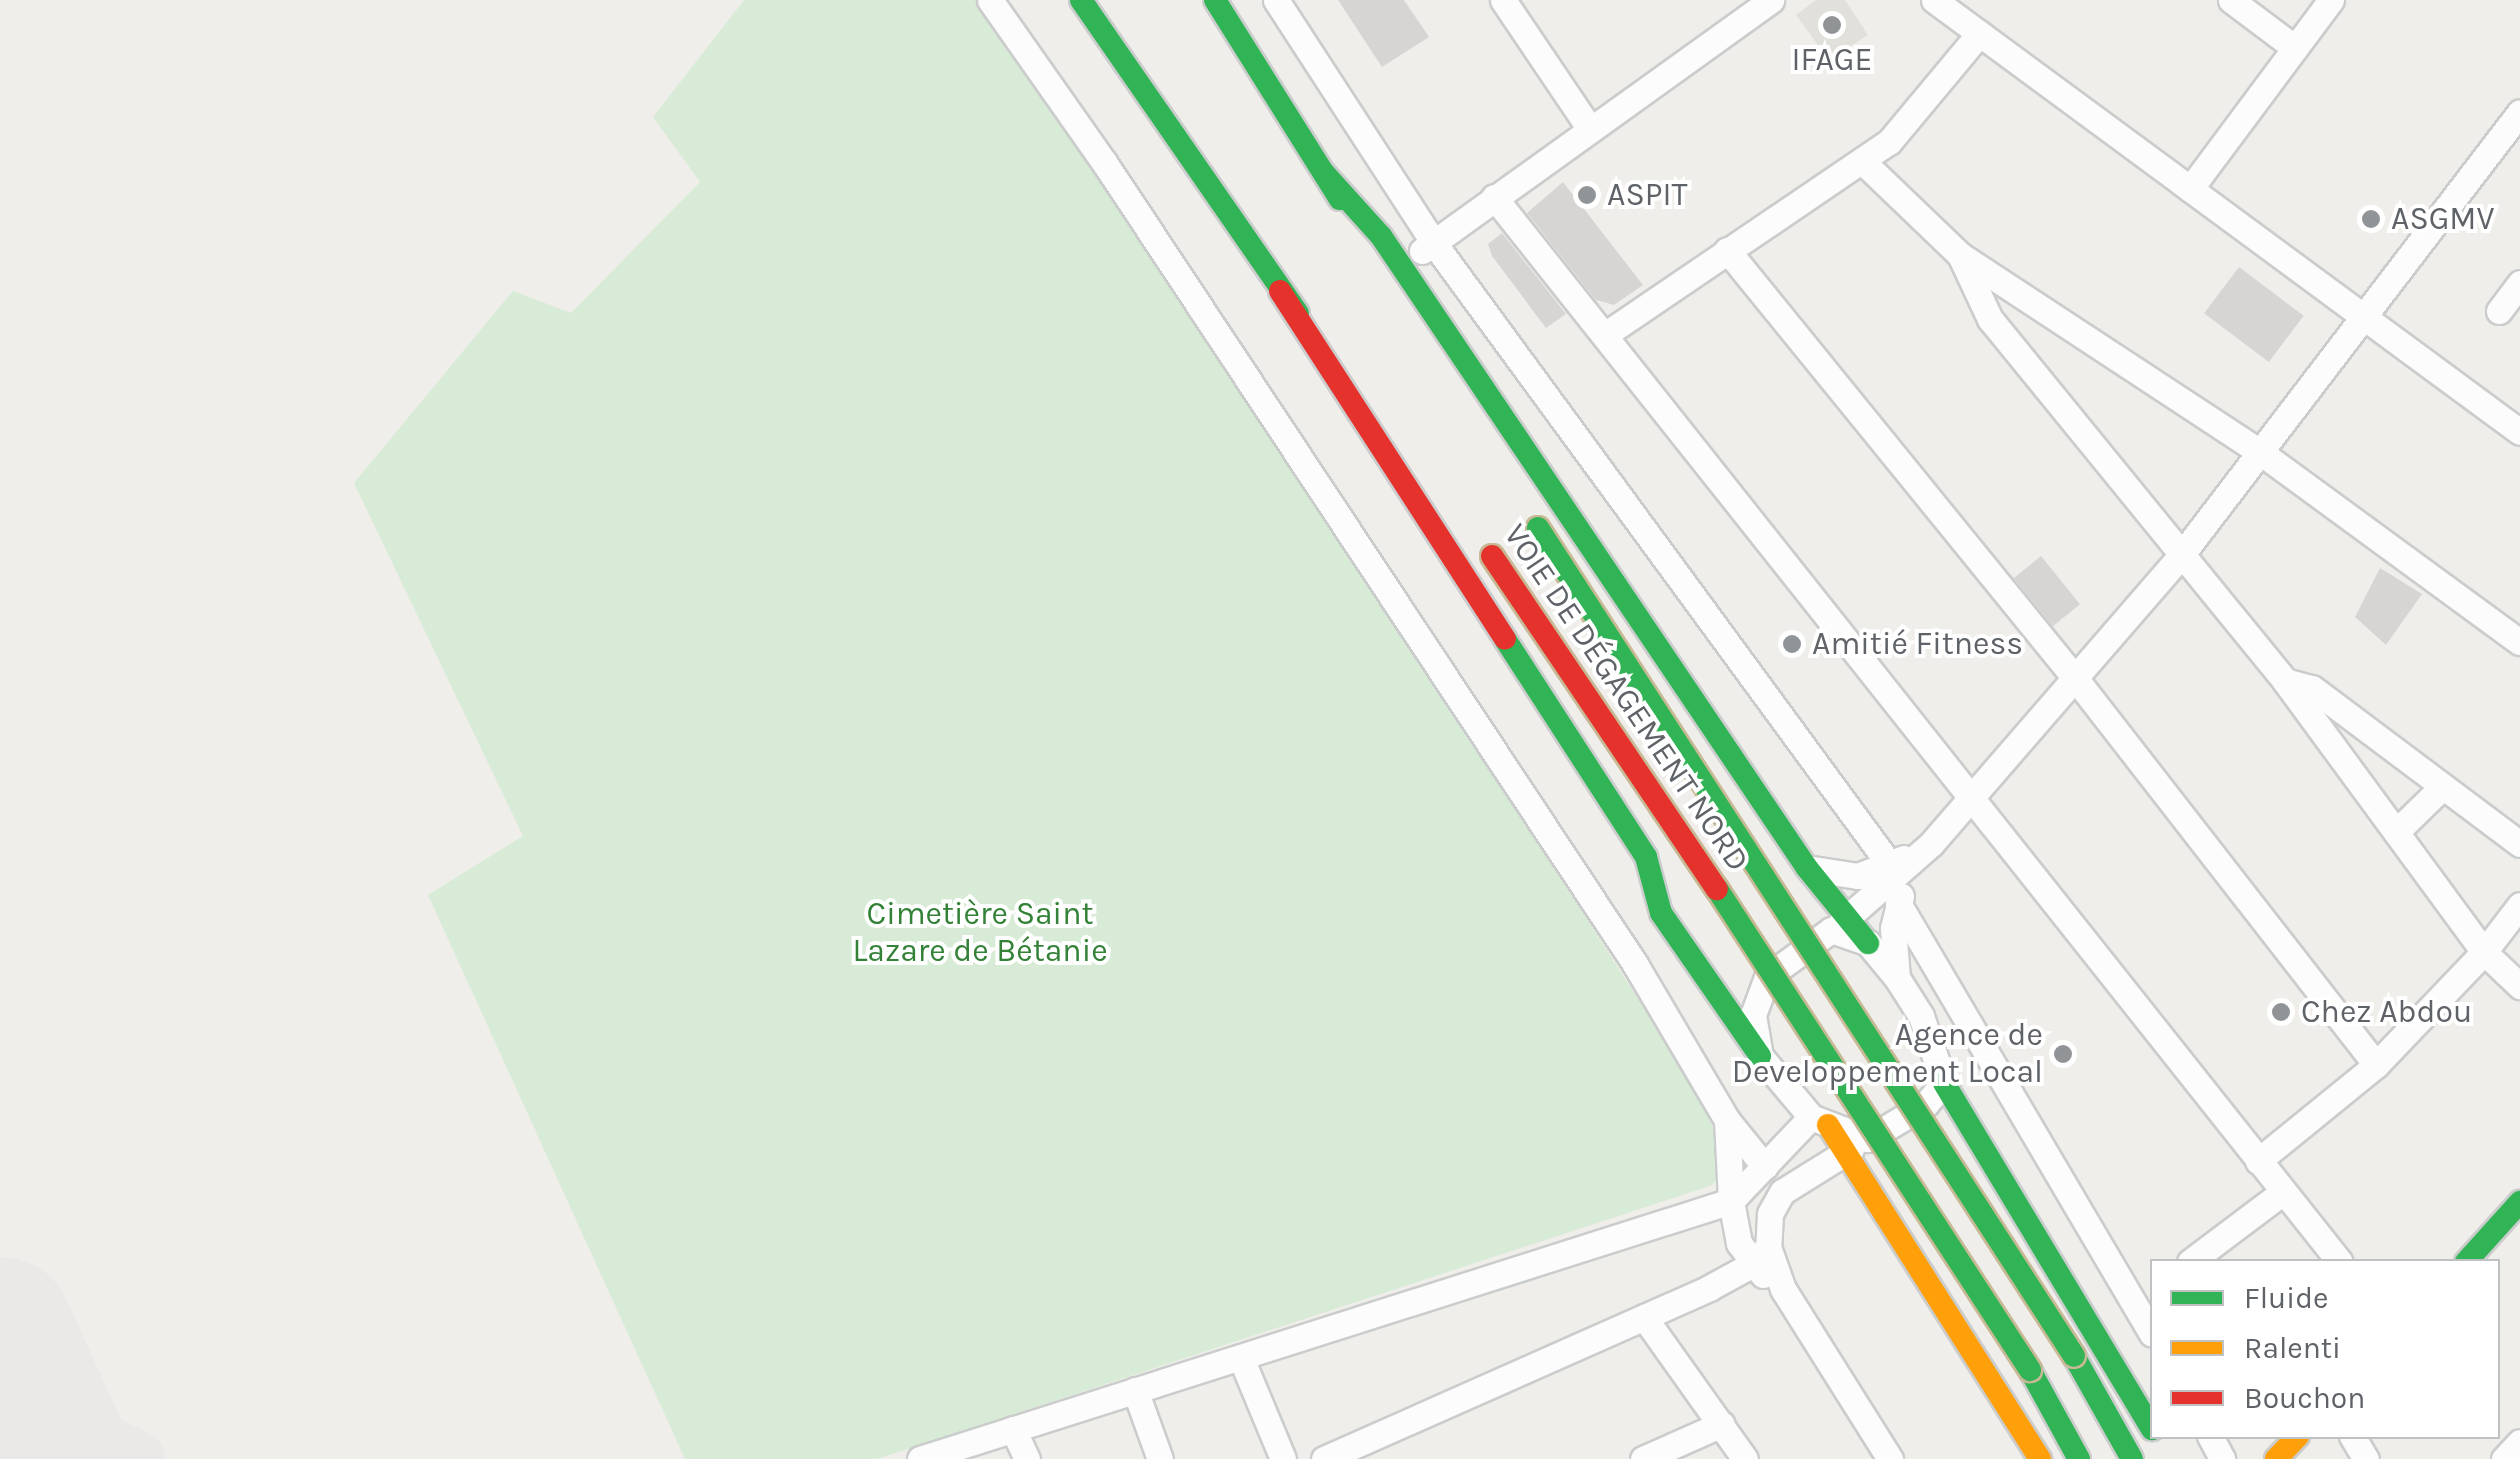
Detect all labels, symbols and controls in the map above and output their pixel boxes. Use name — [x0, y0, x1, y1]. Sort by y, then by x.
marker: IFAGE — [1821, 14, 1843, 36]
place label: IFAGE — [1792, 41, 1872, 79]
place label: ASPIT — [1607, 176, 1687, 214]
marker: ASPIT — [1576, 184, 1598, 206]
place label: ASGMV — [2391, 200, 2494, 238]
marker: ASGMV — [2360, 208, 2382, 230]
street label: VOIE DE DÉGAGEMENT NORD — [1495, 517, 1757, 879]
place label: Amitié Fitness — [1812, 625, 2023, 663]
marker: Amitié Fitness — [1781, 633, 1803, 655]
park label: Cimetière Saint Lazare de Bétanie — [852, 896, 1108, 971]
place label: Chez Abdou — [2301, 993, 2472, 1031]
marker: Chez Abdou — [2270, 1001, 2292, 1023]
place label: Agence de Developpement Local — [1732, 1017, 2043, 1092]
marker: Agence de Developpement Local — [2052, 1043, 2074, 1065]
legend — [2150, 1259, 2500, 1439]
text: Fluide — [2244, 1280, 2328, 1316]
text: Ralenti — [2244, 1330, 2341, 1366]
text: Bouchon — [2244, 1380, 2365, 1416]

